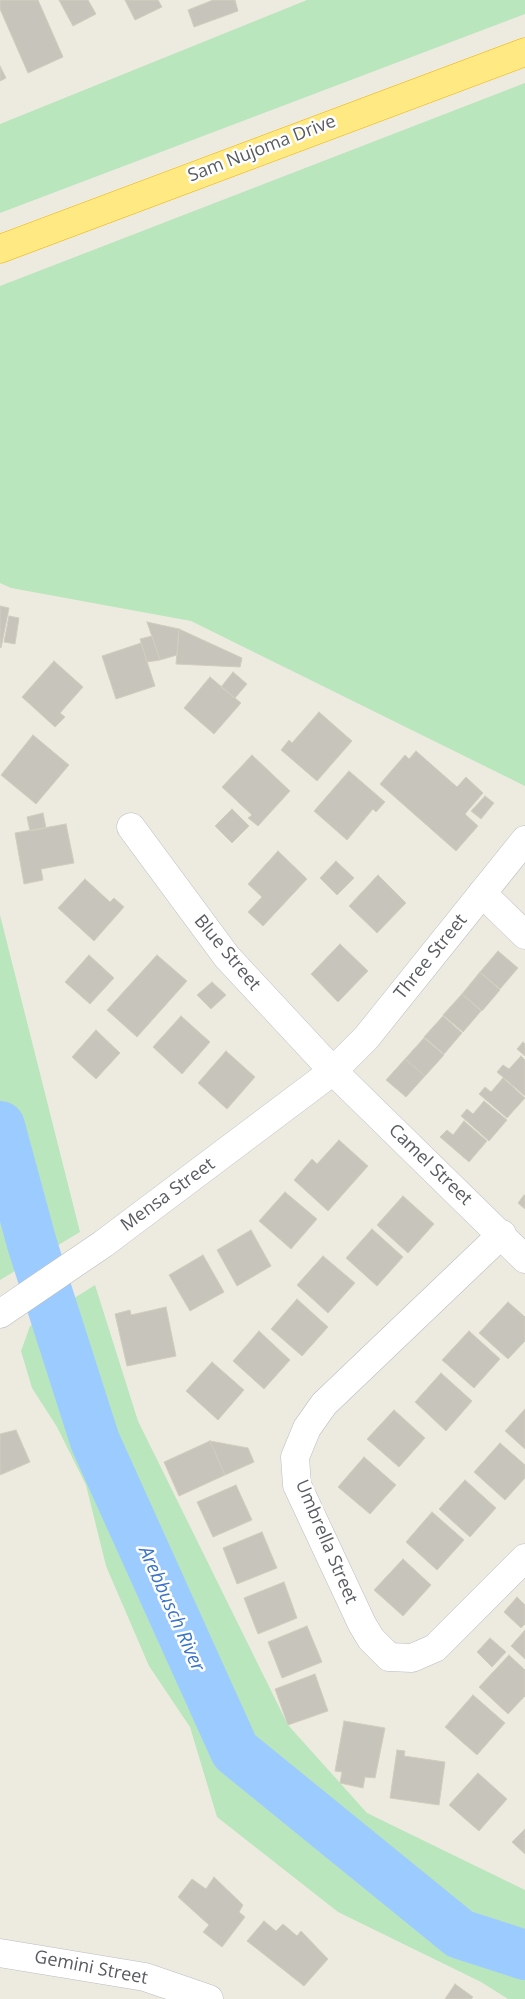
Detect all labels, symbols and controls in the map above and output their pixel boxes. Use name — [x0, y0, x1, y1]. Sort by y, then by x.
street label: Sam Nujoma Drive — [185, 111, 339, 187]
street label: Three Street — [390, 910, 472, 1004]
street label: Blue Street — [189, 911, 265, 995]
street label: Camel Street — [384, 1120, 476, 1210]
street label: Mensa Street — [117, 1154, 219, 1236]
street label: Umbrella Street — [290, 1477, 362, 1607]
water label: Arebbusch River — [133, 1543, 209, 1675]
street label: Gemini Street — [33, 1946, 149, 1990]

